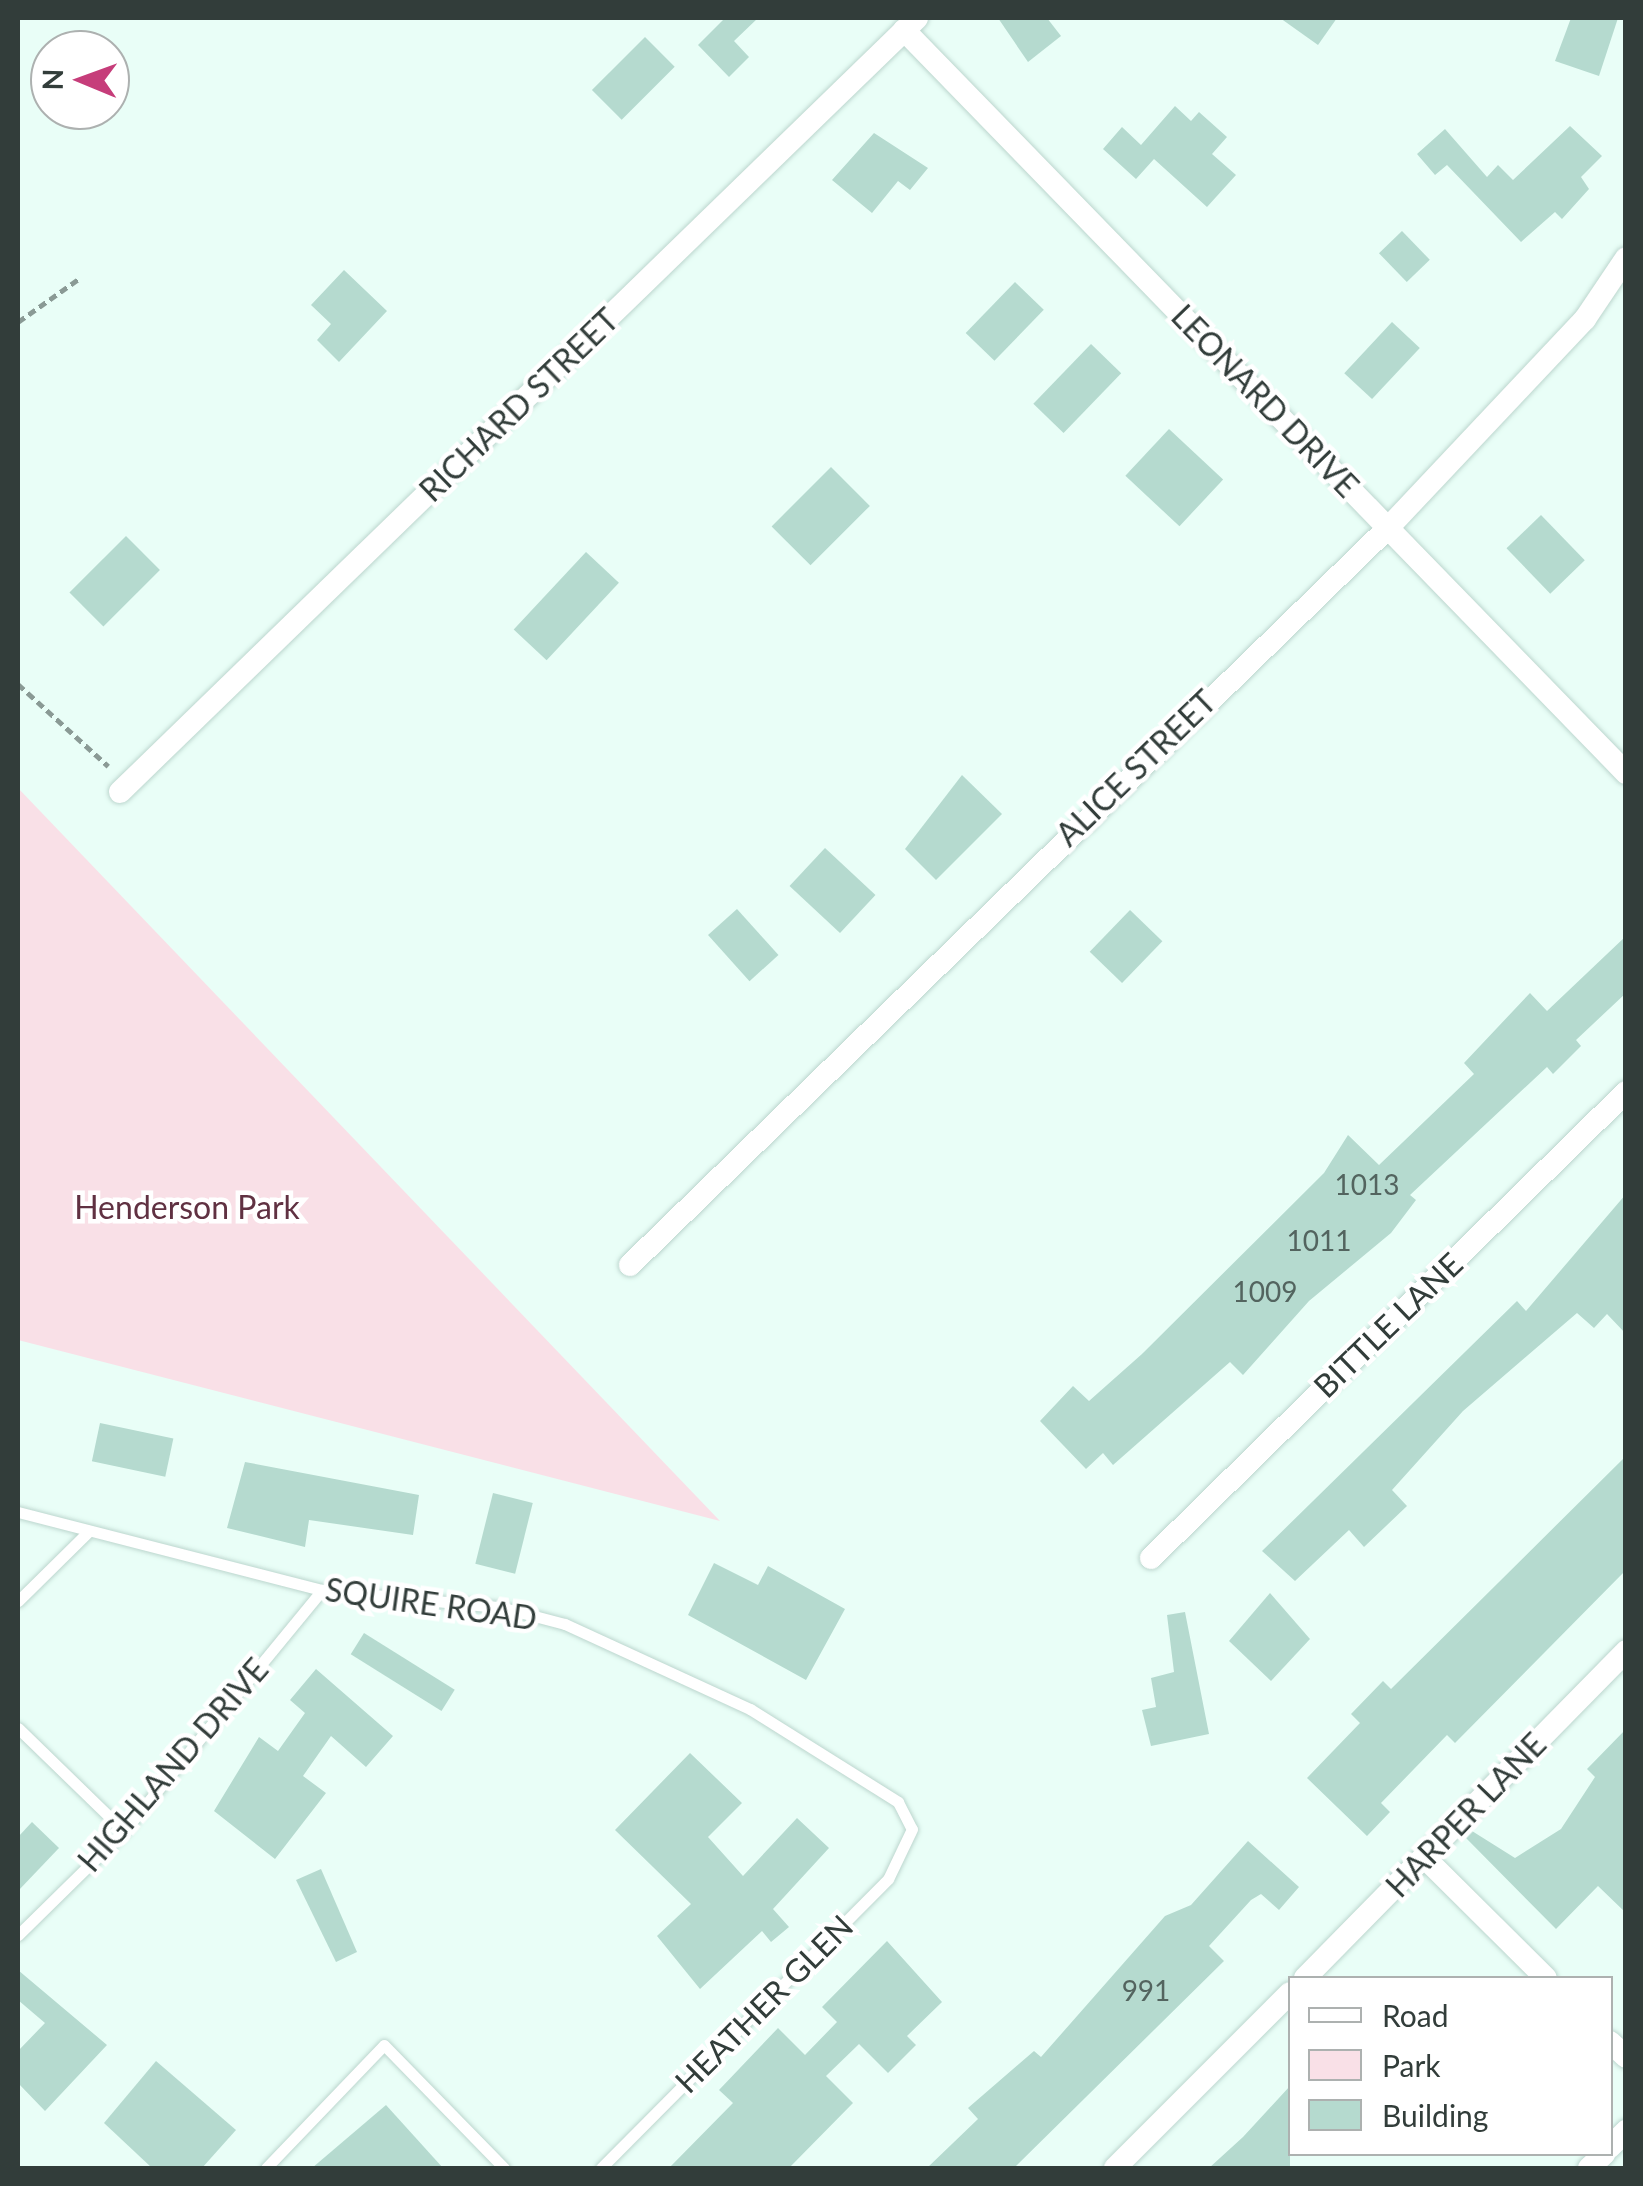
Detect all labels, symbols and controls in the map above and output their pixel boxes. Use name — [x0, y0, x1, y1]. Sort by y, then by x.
north arrow — [30, 30, 130, 130]
text: N — [35, 68, 69, 91]
street label: LEONARD DRIVE — [1164, 297, 1366, 505]
street label: RICHARD STREET — [412, 300, 626, 510]
street label: ALICE STREET — [1048, 682, 1224, 854]
house number: 1013 — [1335, 1167, 1399, 1201]
park label: Henderson Park — [74, 1188, 300, 1226]
house number: 1011 — [1287, 1223, 1351, 1257]
street label: BITTLE LANE — [1306, 1245, 1470, 1405]
house number: 1009 — [1233, 1274, 1297, 1308]
street label: SQUIRE ROAD — [323, 1570, 539, 1638]
street label: HIGHLAND DRIVE — [70, 1651, 276, 1879]
street label: HARPER LANE — [1378, 1725, 1554, 1905]
street label: HEATHER GLEN — [667, 1907, 861, 2101]
house number: 991 — [1122, 1973, 1170, 2007]
legend — [1288, 1976, 1613, 2156]
text: Road — [1382, 1997, 1449, 2033]
text: Park — [1382, 2047, 1441, 2083]
text: Building — [1382, 2097, 1488, 2133]

